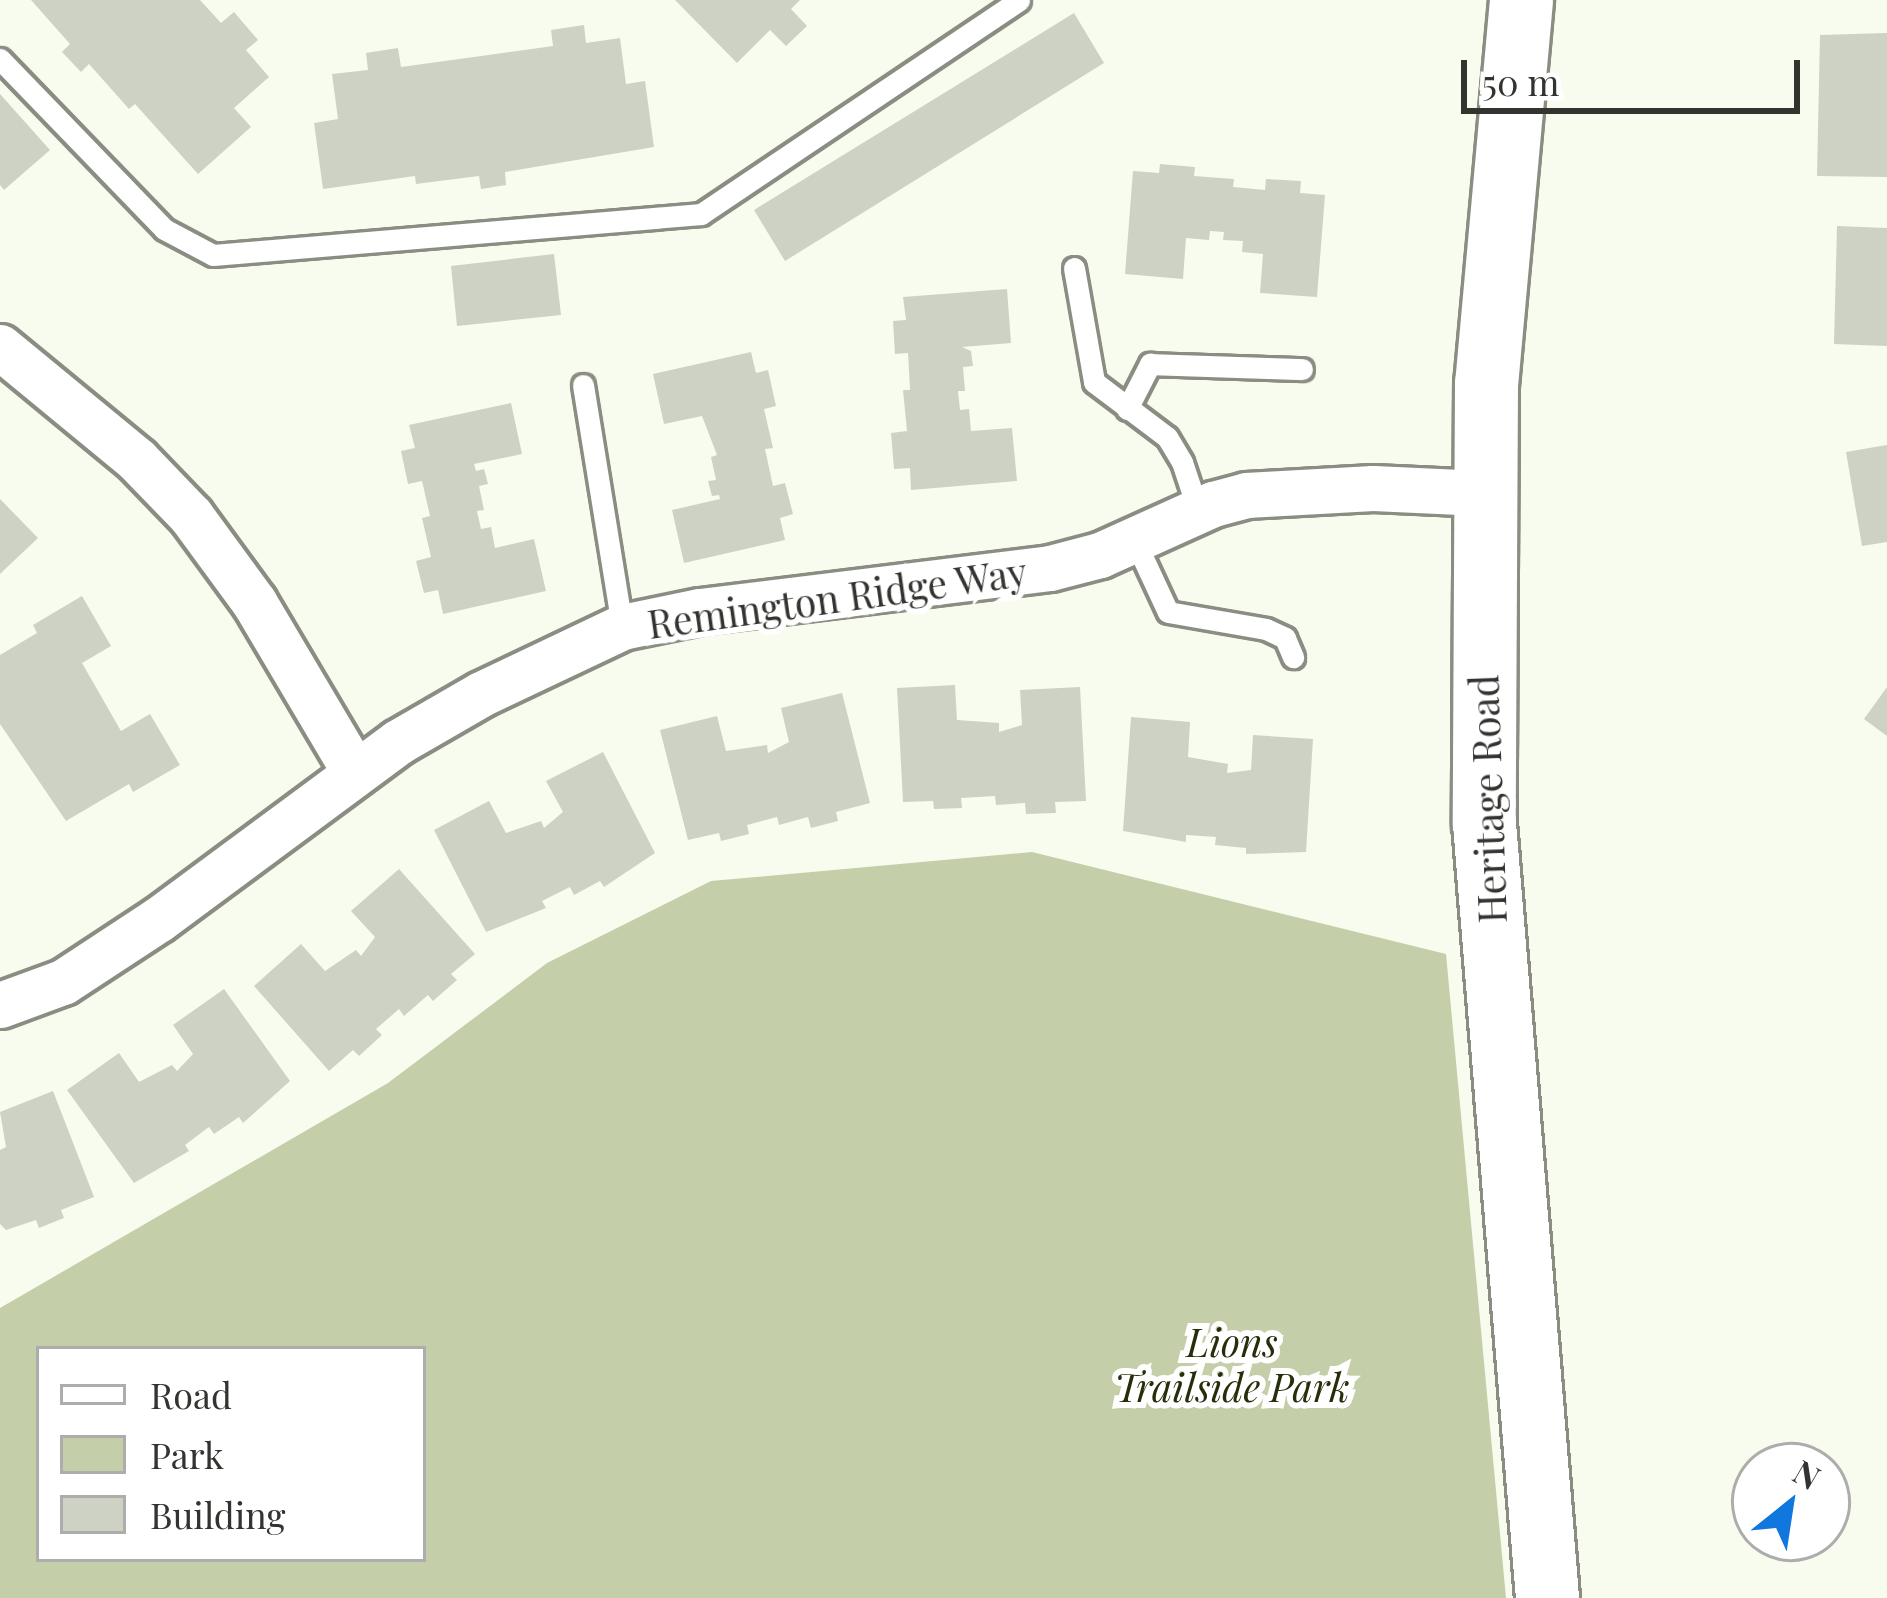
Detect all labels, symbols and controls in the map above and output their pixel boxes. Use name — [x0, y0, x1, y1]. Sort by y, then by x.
scale bar — [1467, 36, 1806, 110]
text: 50 m — [1482, 57, 1559, 105]
street label: Remington Ridge Way — [644, 547, 1030, 647]
street label: Heritage Road — [1459, 674, 1515, 924]
park label: Lions Trailside Park — [1114, 1319, 1350, 1410]
legend — [36, 1346, 426, 1562]
text: Road — [150, 1370, 232, 1418]
text: Park — [150, 1430, 224, 1478]
north arrow — [1731, 1442, 1851, 1562]
text: N — [1786, 1448, 1829, 1498]
text: Building — [150, 1490, 285, 1538]

